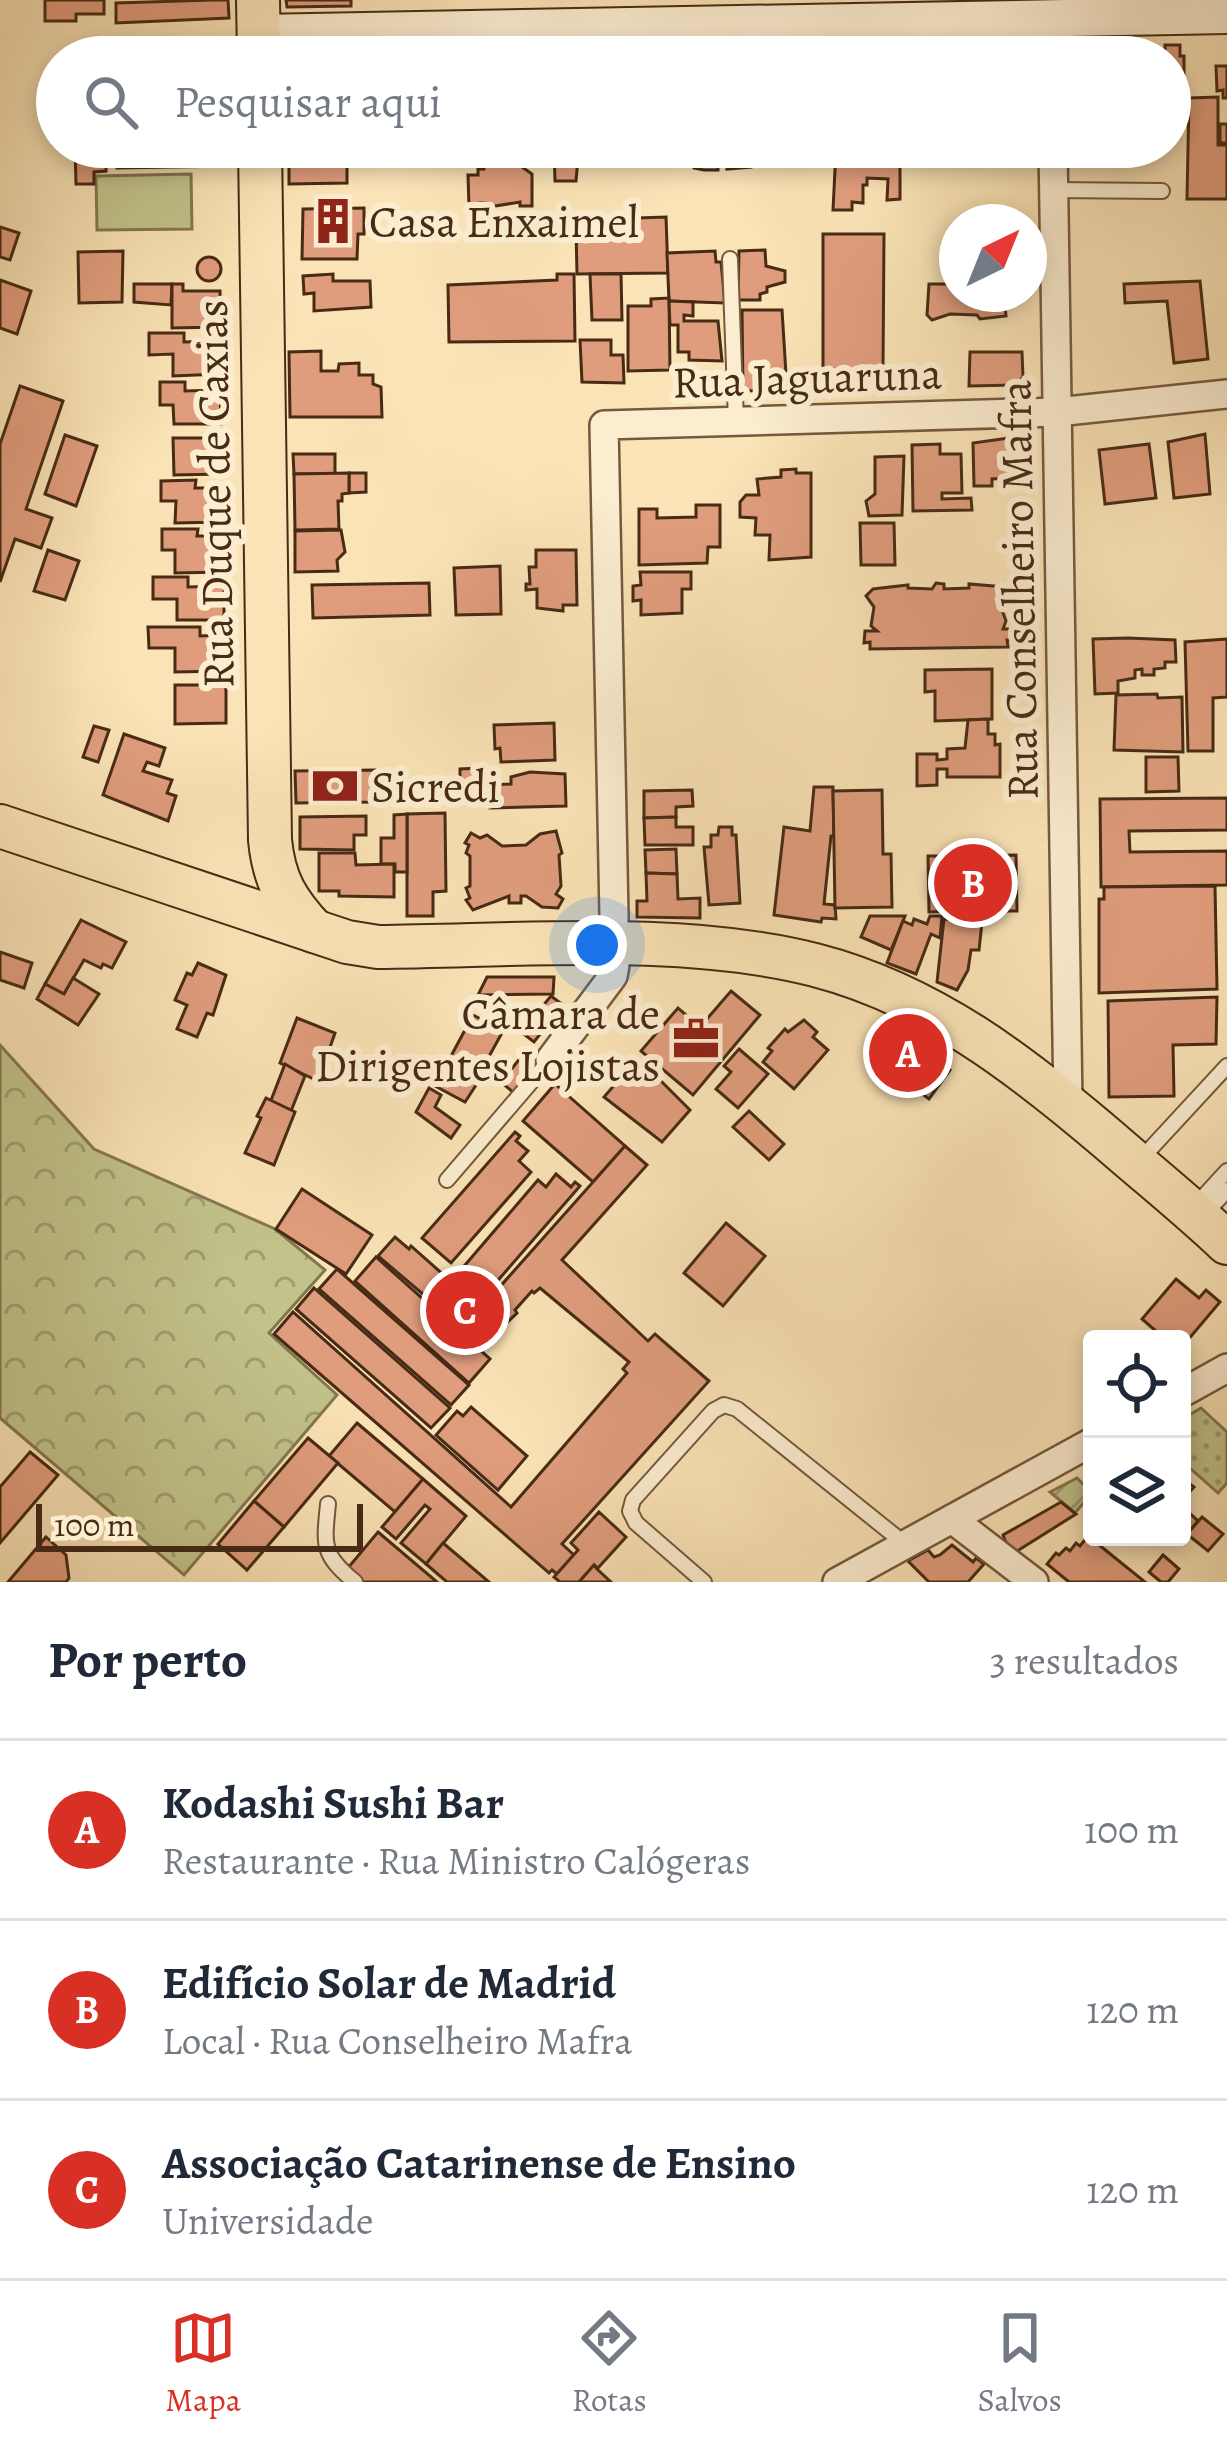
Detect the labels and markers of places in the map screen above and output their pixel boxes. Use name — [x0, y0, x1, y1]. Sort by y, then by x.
place label: Casa Enxaimel — [369, 191, 639, 253]
building icon: Casa Enxaimel — [308, 196, 358, 246]
place label: Sicredi — [371, 756, 500, 818]
bank icon: Sicredi — [310, 761, 360, 811]
pin: B — [934, 838, 1012, 928]
place label: Câmara de Dirigentes Lojistas — [315, 983, 660, 1097]
pin: A — [869, 1008, 947, 1098]
office icon: Câmara de Dirigentes Lojistas — [671, 1014, 721, 1064]
pin: C — [426, 1265, 504, 1355]

